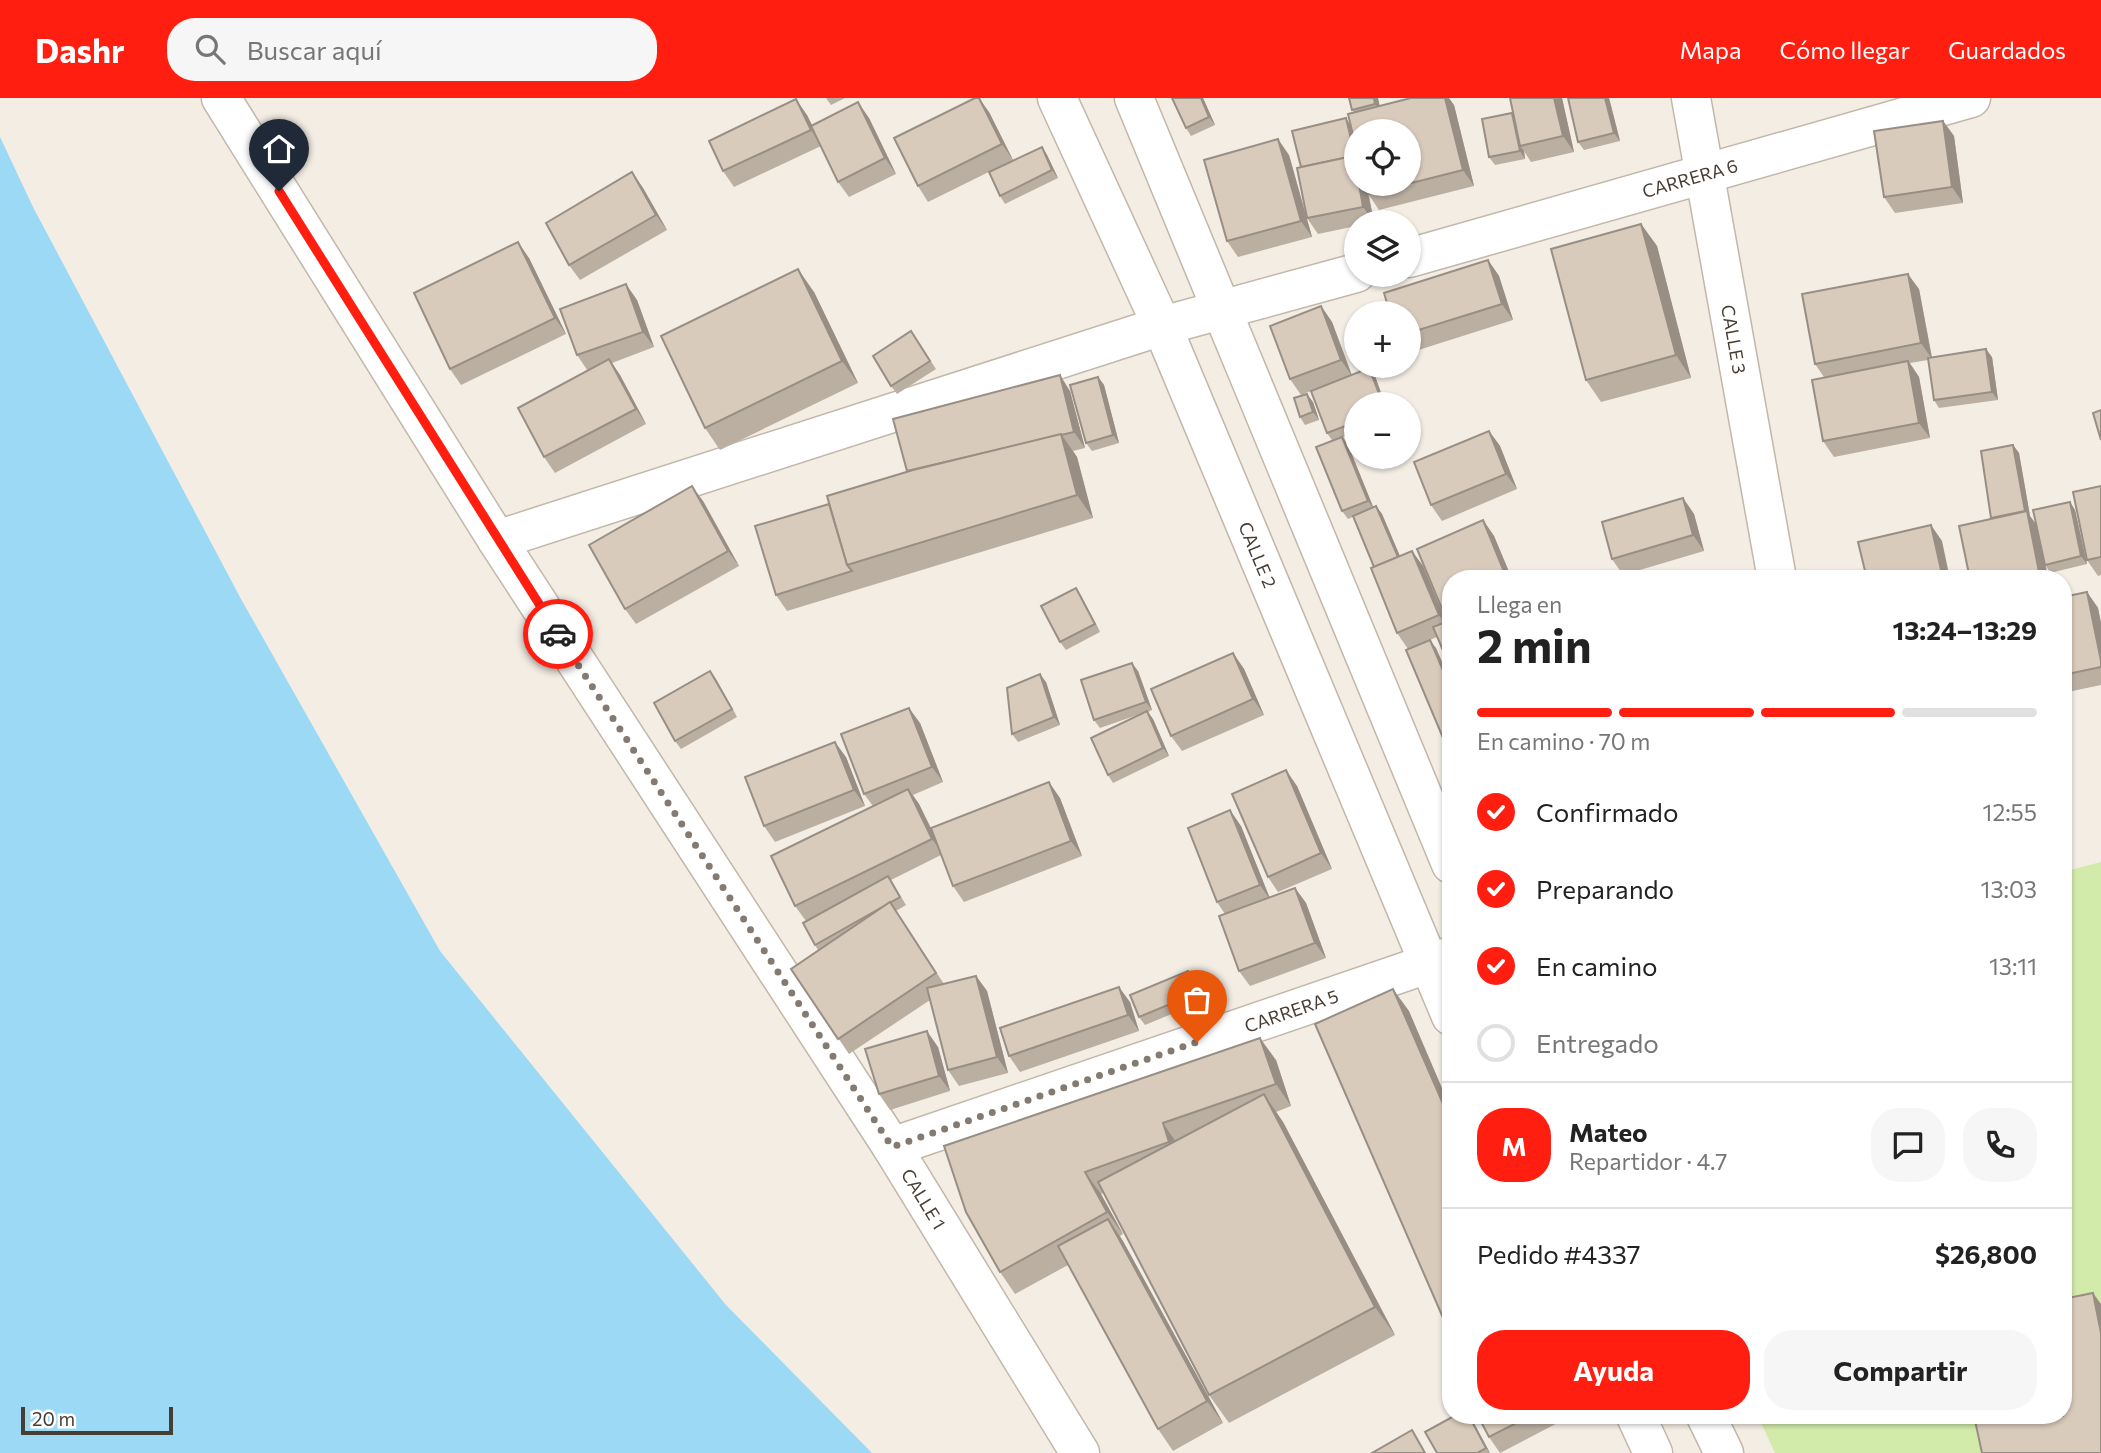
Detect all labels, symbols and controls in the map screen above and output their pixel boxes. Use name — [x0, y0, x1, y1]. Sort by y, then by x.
search box — [167, 18, 657, 81]
text: Dashr — [35, 29, 125, 70]
icon: search — [191, 30, 229, 68]
text: Buscar aquí — [247, 34, 382, 65]
text: Mapa — [1679, 35, 1742, 64]
text: Cómo llegar — [1780, 35, 1910, 64]
text: Guardados — [1948, 35, 2066, 64]
pin — [249, 119, 309, 191]
map controls — [1344, 119, 1421, 469]
button: locate — [1344, 119, 1421, 196]
icon: home — [260, 130, 298, 168]
street label: CARRERA 6 — [1639, 154, 1740, 202]
button: layers — [1344, 210, 1421, 287]
button: + — [1344, 301, 1421, 378]
street label: CALLE 3 — [1717, 303, 1751, 375]
button: − — [1344, 392, 1421, 469]
street label: CALLE 2 — [1234, 518, 1281, 591]
text: Llega en — [1477, 590, 1562, 618]
courier — [523, 599, 593, 669]
text: 13:24–13:29 — [1892, 614, 2037, 645]
icon: car — [539, 615, 577, 653]
text: 2 min — [1477, 616, 1592, 672]
text: En camino · 70 m — [1477, 727, 1650, 755]
icon: check — [1477, 793, 1515, 831]
text: Confirmado — [1536, 796, 1678, 827]
text: 12:55 — [1983, 798, 2037, 826]
icon: check — [1477, 870, 1515, 908]
text: Preparando — [1536, 873, 1674, 904]
text: 13:03 — [1981, 875, 2037, 903]
icon: check — [1477, 947, 1515, 985]
text: En camino — [1536, 950, 1658, 981]
text: 13:11 — [1989, 952, 2037, 980]
pin — [1167, 970, 1227, 1042]
icon: bag — [1178, 981, 1216, 1019]
street label: CARRERA 5 — [1241, 984, 1341, 1037]
text: Entregado — [1536, 1027, 1659, 1058]
button: chat — [1871, 1108, 1945, 1182]
button: phone — [1963, 1108, 2037, 1182]
text: Mateo — [1569, 1116, 1648, 1147]
text: M — [1501, 1130, 1527, 1161]
text: Repartidor · 4.7 — [1569, 1147, 1727, 1175]
street label: CALLE 1 — [897, 1164, 951, 1233]
text: Pedido #4337 — [1477, 1238, 1640, 1269]
text: $26,800 — [1935, 1238, 2037, 1269]
button: Ayuda — [1477, 1330, 1750, 1410]
button: Compartir — [1764, 1330, 2037, 1410]
scale bar — [21, 1404, 173, 1436]
text: 20 m — [32, 1407, 75, 1430]

